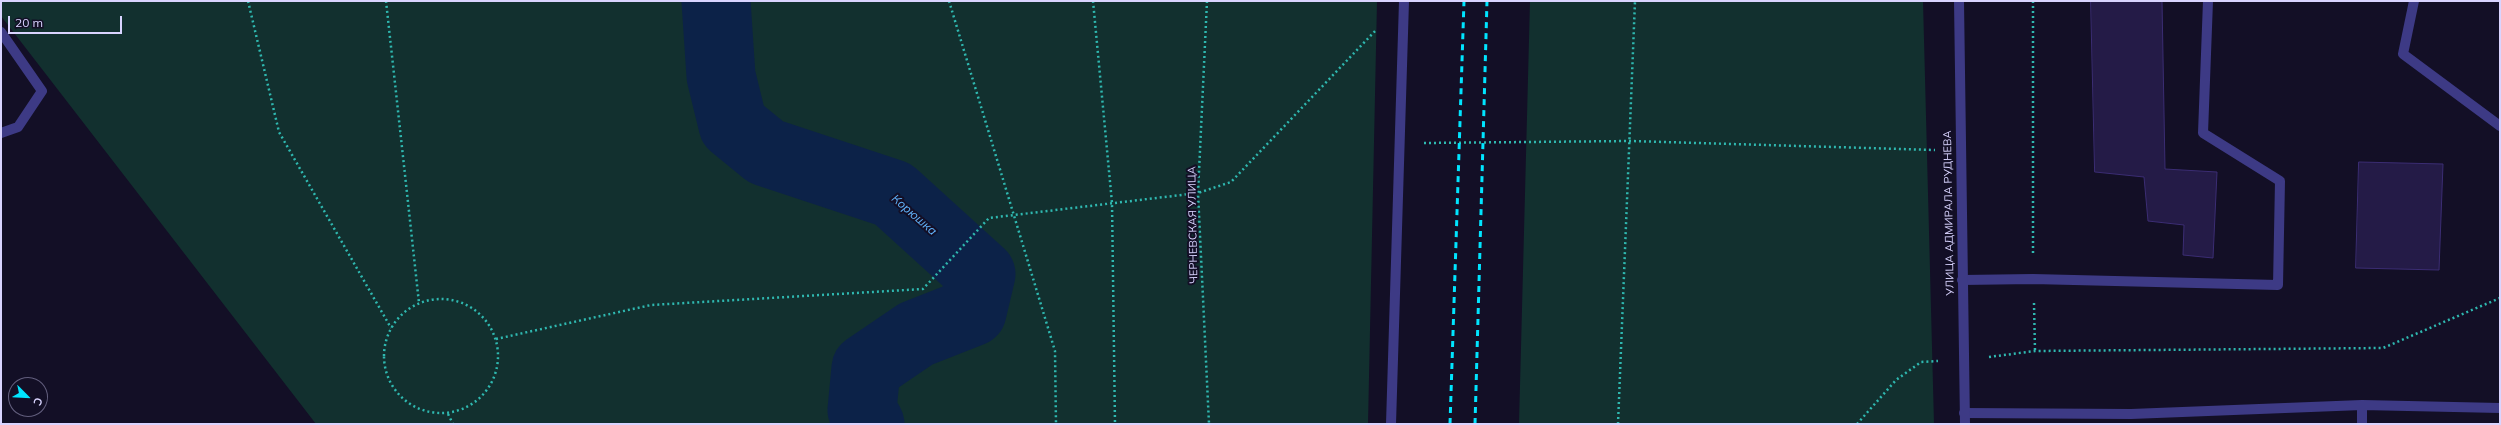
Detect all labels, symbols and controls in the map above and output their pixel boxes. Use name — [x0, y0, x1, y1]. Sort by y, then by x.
scale bar — [10, 8, 124, 34]
text: 20 m — [15, 15, 43, 30]
street label: УЛИЦА АДМИРАЛА РУДНЕВА — [1941, 130, 1957, 296]
street label: ЧЕРНЕВСКАЯ УЛИЦА — [1185, 166, 1201, 284]
water label: Корюшка — [888, 191, 940, 239]
north arrow — [8, 377, 48, 417]
text: С — [30, 395, 46, 408]

